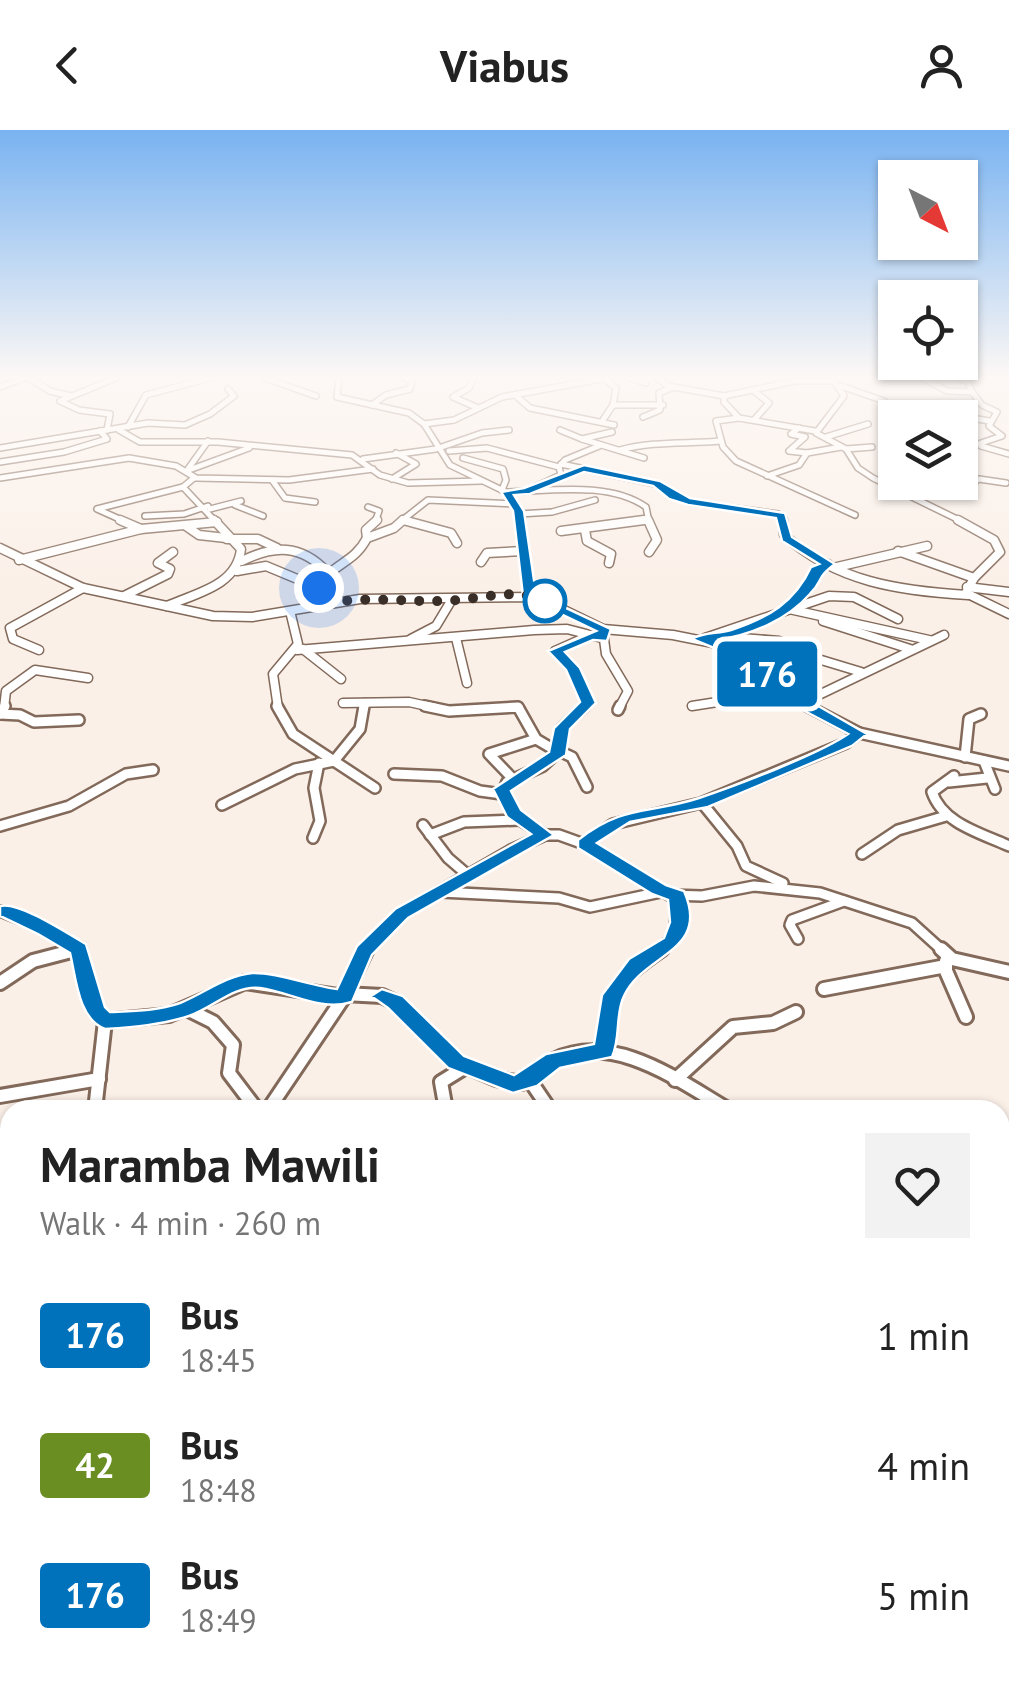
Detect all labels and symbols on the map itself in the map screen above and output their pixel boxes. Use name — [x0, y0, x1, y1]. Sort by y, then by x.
north arrow — [878, 160, 978, 260]
your location — [294, 563, 344, 613]
unlabelled marker — [524, 580, 566, 622]
line badge: 176 — [710, 642, 824, 706]

